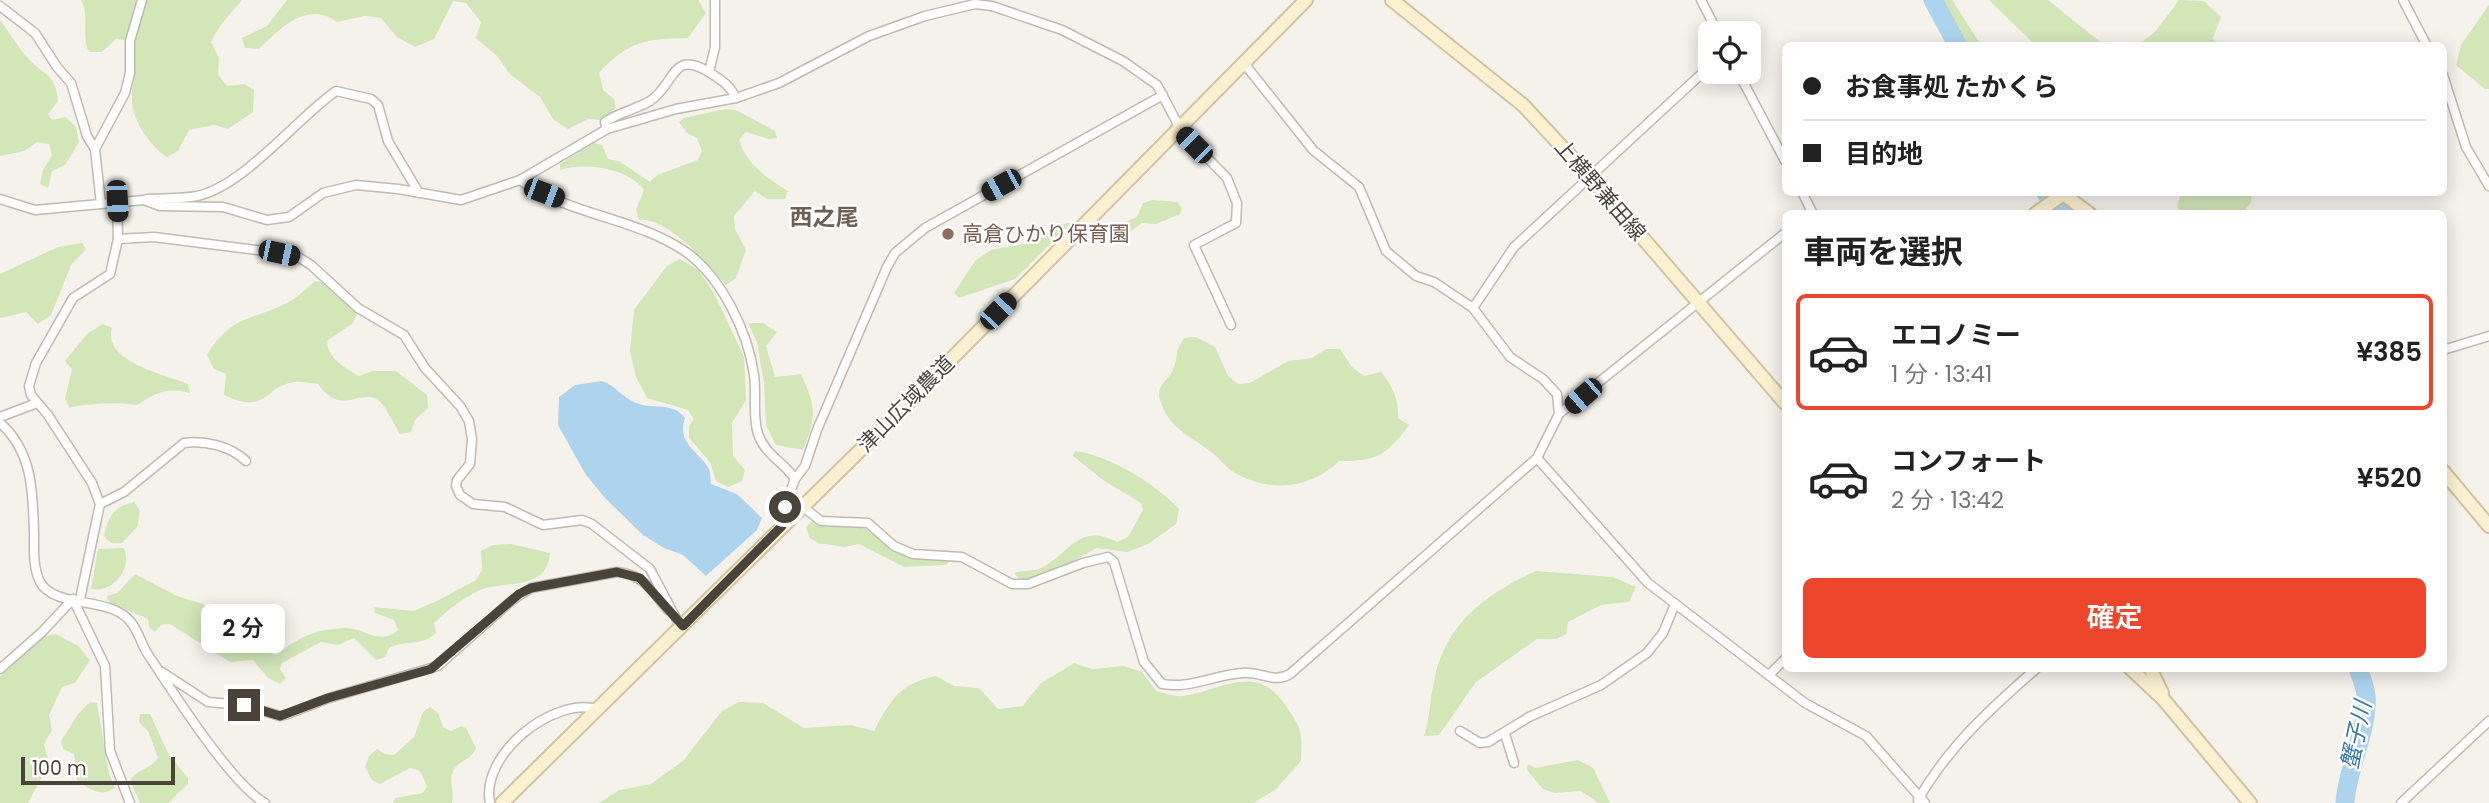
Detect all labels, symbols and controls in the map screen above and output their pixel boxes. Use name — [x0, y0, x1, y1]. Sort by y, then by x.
map controls — [1698, 21, 1761, 84]
button: locate — [1698, 21, 1761, 84]
text: お食事処 たかくら — [1845, 69, 2059, 105]
car — [1172, 123, 1217, 167]
street label: 上横野兼田線 — [1548, 133, 1653, 247]
text: 目的地 — [1845, 136, 1923, 172]
car — [978, 166, 1025, 204]
car — [521, 176, 568, 210]
car — [106, 179, 129, 223]
district label: 西之尾 — [790, 201, 859, 233]
place label: 高倉ひかり保育園 — [962, 219, 1130, 248]
marker: 高倉ひかり保育園 — [940, 226, 956, 242]
text: 車両を選択 — [1803, 229, 1963, 274]
car — [257, 238, 302, 268]
car — [976, 289, 1021, 333]
text: エコノミー — [1891, 317, 2021, 353]
icon: car — [1807, 321, 1870, 384]
text: ¥385 — [2356, 334, 2422, 370]
street label: 津山広域農道 — [851, 349, 960, 458]
text: 1 分 · 13:41 — [1891, 358, 1992, 390]
car — [1561, 374, 1606, 418]
text: コンフォート — [1891, 443, 2046, 479]
icon: car — [1807, 447, 1870, 510]
text: ¥520 — [2357, 460, 2422, 496]
text: 2 分 · 13:42 — [1891, 484, 2004, 516]
route start — [769, 491, 801, 523]
button: 確定 — [1803, 578, 2426, 658]
callout: 2 分 — [202, 604, 286, 652]
text: 2 分 — [222, 612, 264, 644]
route end — [228, 689, 260, 721]
water label: 蟹子川 — [2333, 695, 2379, 772]
scale bar — [21, 754, 175, 786]
text: 100 m — [32, 755, 87, 782]

